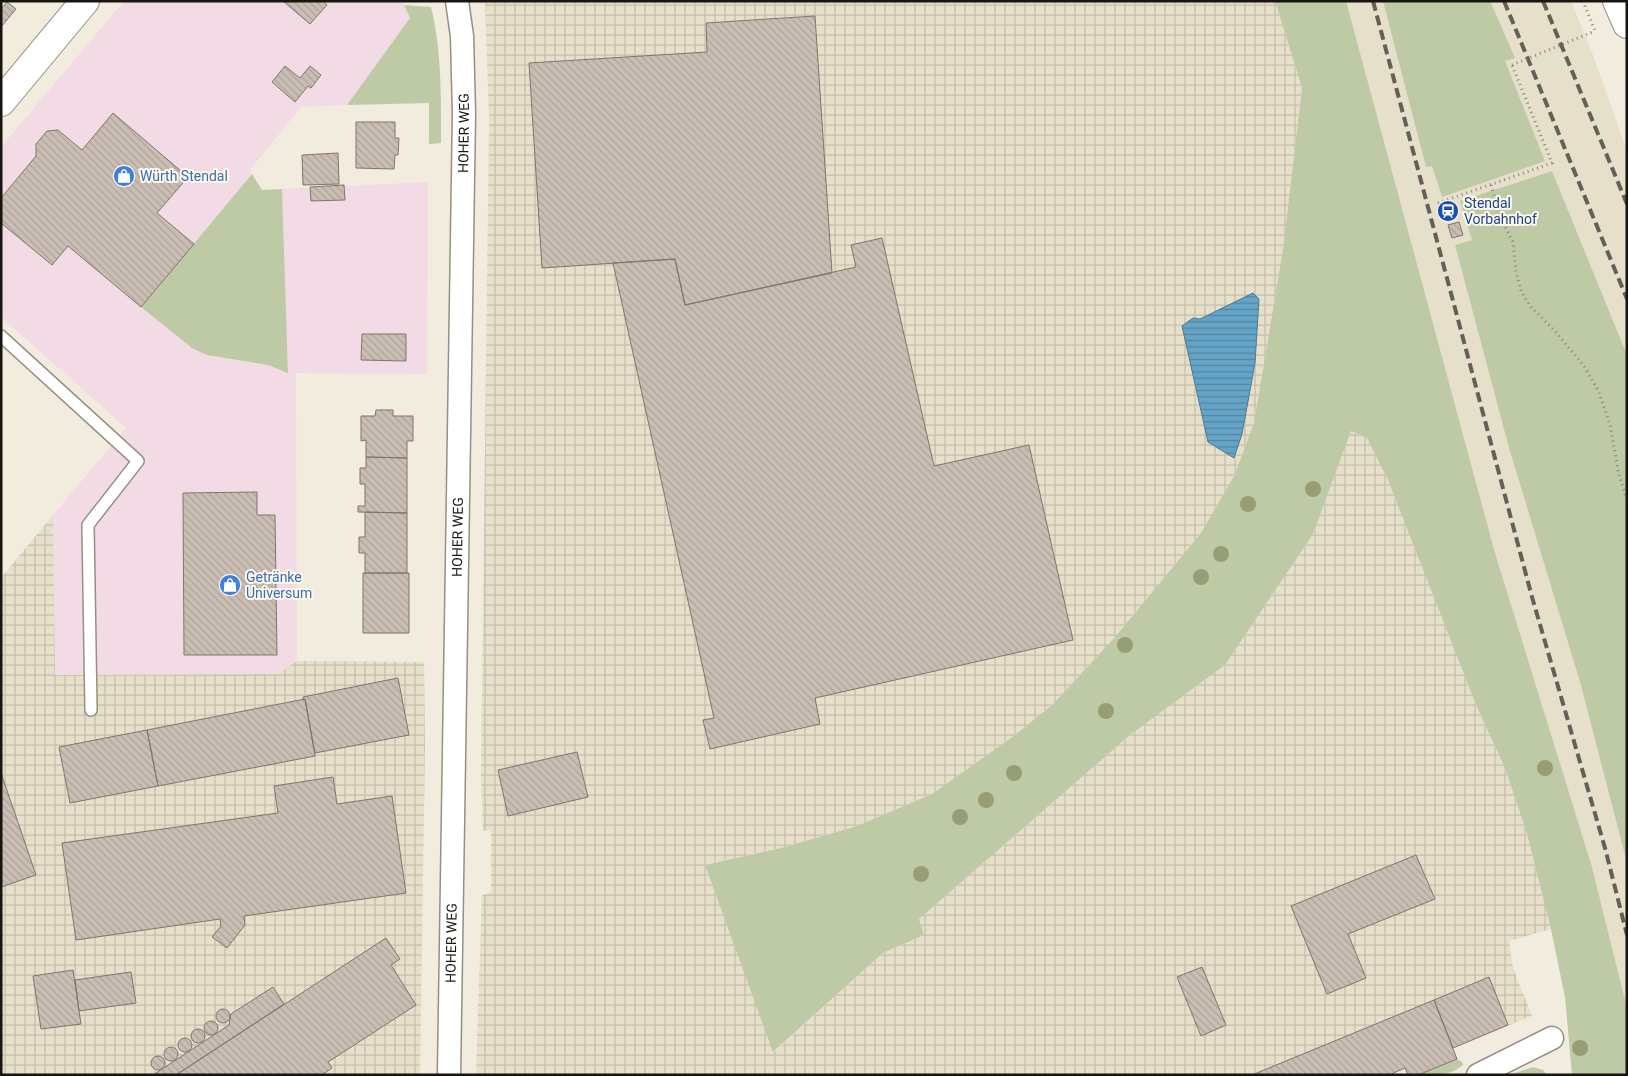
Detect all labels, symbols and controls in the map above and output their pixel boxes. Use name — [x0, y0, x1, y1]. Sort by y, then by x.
street label: HOHER WEG — [455, 93, 472, 173]
shop icon: Würth Stendal — [112, 164, 136, 188]
place label: Würth Stendal — [140, 168, 228, 184]
place label: Stendal Vorbahnhof — [1464, 195, 1537, 227]
station icon: Stendal Vorbahnhof — [1436, 199, 1460, 223]
street label: HOHER WEG — [449, 497, 466, 577]
place label: Getränke Universum — [246, 569, 312, 601]
shop icon: Getränke Universum — [218, 573, 242, 597]
street label: HOHER WEG — [442, 903, 460, 983]

